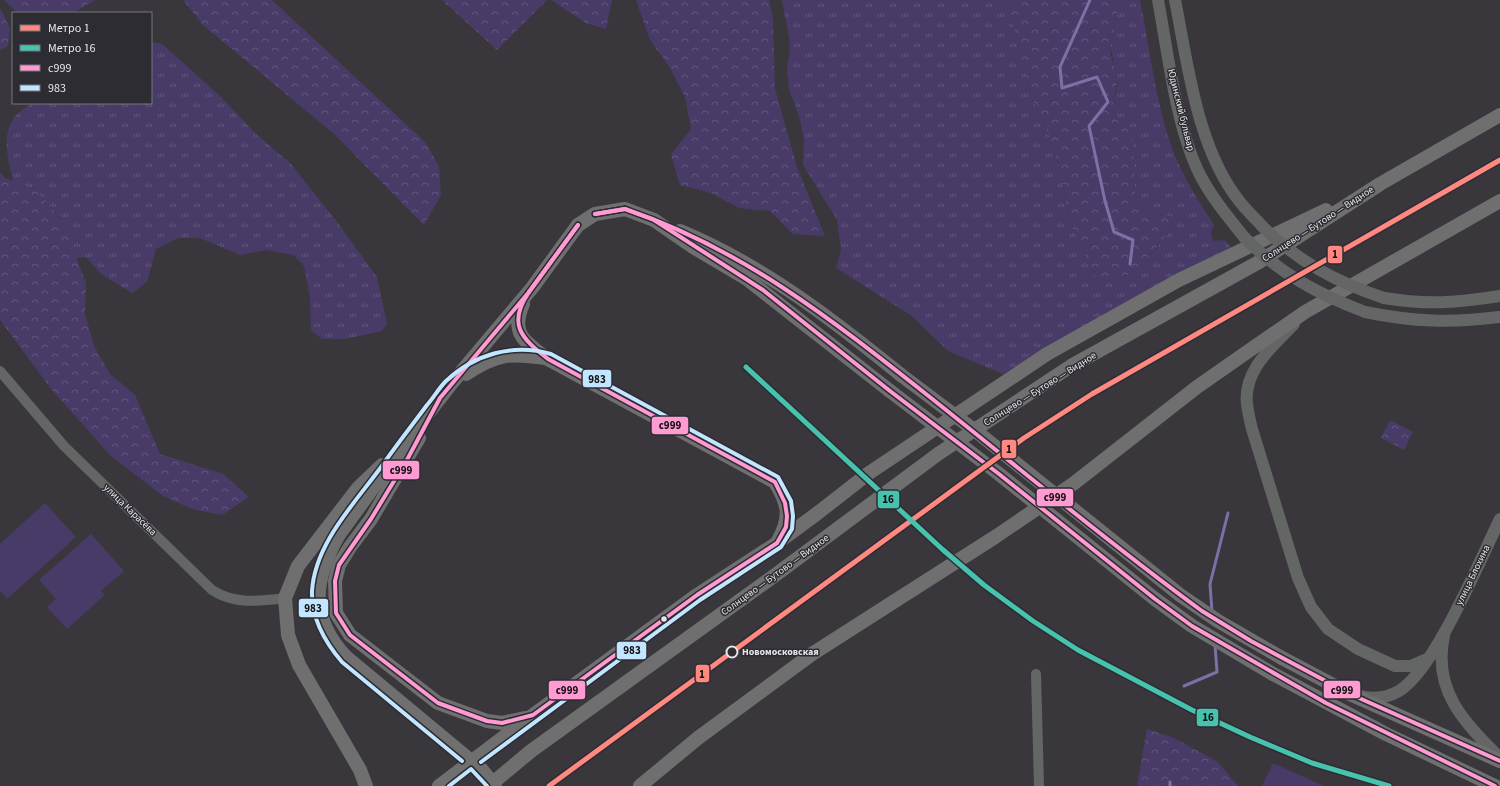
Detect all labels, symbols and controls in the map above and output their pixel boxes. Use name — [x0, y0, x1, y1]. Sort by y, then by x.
legend — [12, 12, 152, 104]
text: Метро 1 — [48, 20, 90, 37]
text: Метро 16 — [48, 40, 96, 57]
text: с999 — [48, 60, 71, 77]
street label: Юдинский бульвар — [1164, 67, 1198, 153]
text: 983 — [48, 80, 66, 97]
street label: Солнцево — Бутово — Видное — [1259, 183, 1377, 265]
line badge: 1 — [1327, 245, 1343, 264]
text: 1 — [1332, 247, 1338, 262]
street label: Солнцево — Бутово — Видное — [981, 348, 1099, 430]
line badge: 983 — [582, 369, 612, 388]
text: 983 — [588, 372, 606, 387]
line badge: с999 — [651, 416, 689, 435]
text: с999 — [659, 418, 681, 433]
line badge: 1 — [1001, 439, 1017, 459]
text: 1 — [1006, 442, 1012, 457]
line badge: с999 — [382, 460, 420, 480]
text: с999 — [390, 463, 412, 478]
street label: улица Карасёва — [100, 481, 160, 539]
line badge: с999 — [1036, 488, 1074, 507]
line badge: 16 — [877, 490, 900, 509]
text: с999 — [1044, 490, 1066, 505]
text: 16 — [882, 492, 894, 507]
street label: Солнцево — Бутово — Видное — [718, 531, 832, 619]
street label: улица Блохина — [1452, 543, 1494, 607]
line badge: 983 — [298, 598, 329, 618]
text: 983 — [304, 601, 322, 616]
unlabelled marker — [659, 614, 669, 624]
line badge: 983 — [616, 641, 647, 660]
text: 983 — [623, 643, 641, 658]
marker: Новомосковская — [725, 645, 739, 659]
place label: Новомосковская — [742, 645, 819, 659]
line badge: 1 — [695, 664, 710, 683]
text: 1 — [699, 667, 705, 682]
line badge: с999 — [548, 680, 586, 700]
line badge: с999 — [1323, 680, 1361, 699]
text: с999 — [556, 683, 578, 698]
text: с999 — [1331, 683, 1353, 698]
line badge: 16 — [1196, 708, 1219, 727]
text: 16 — [1202, 710, 1214, 725]

